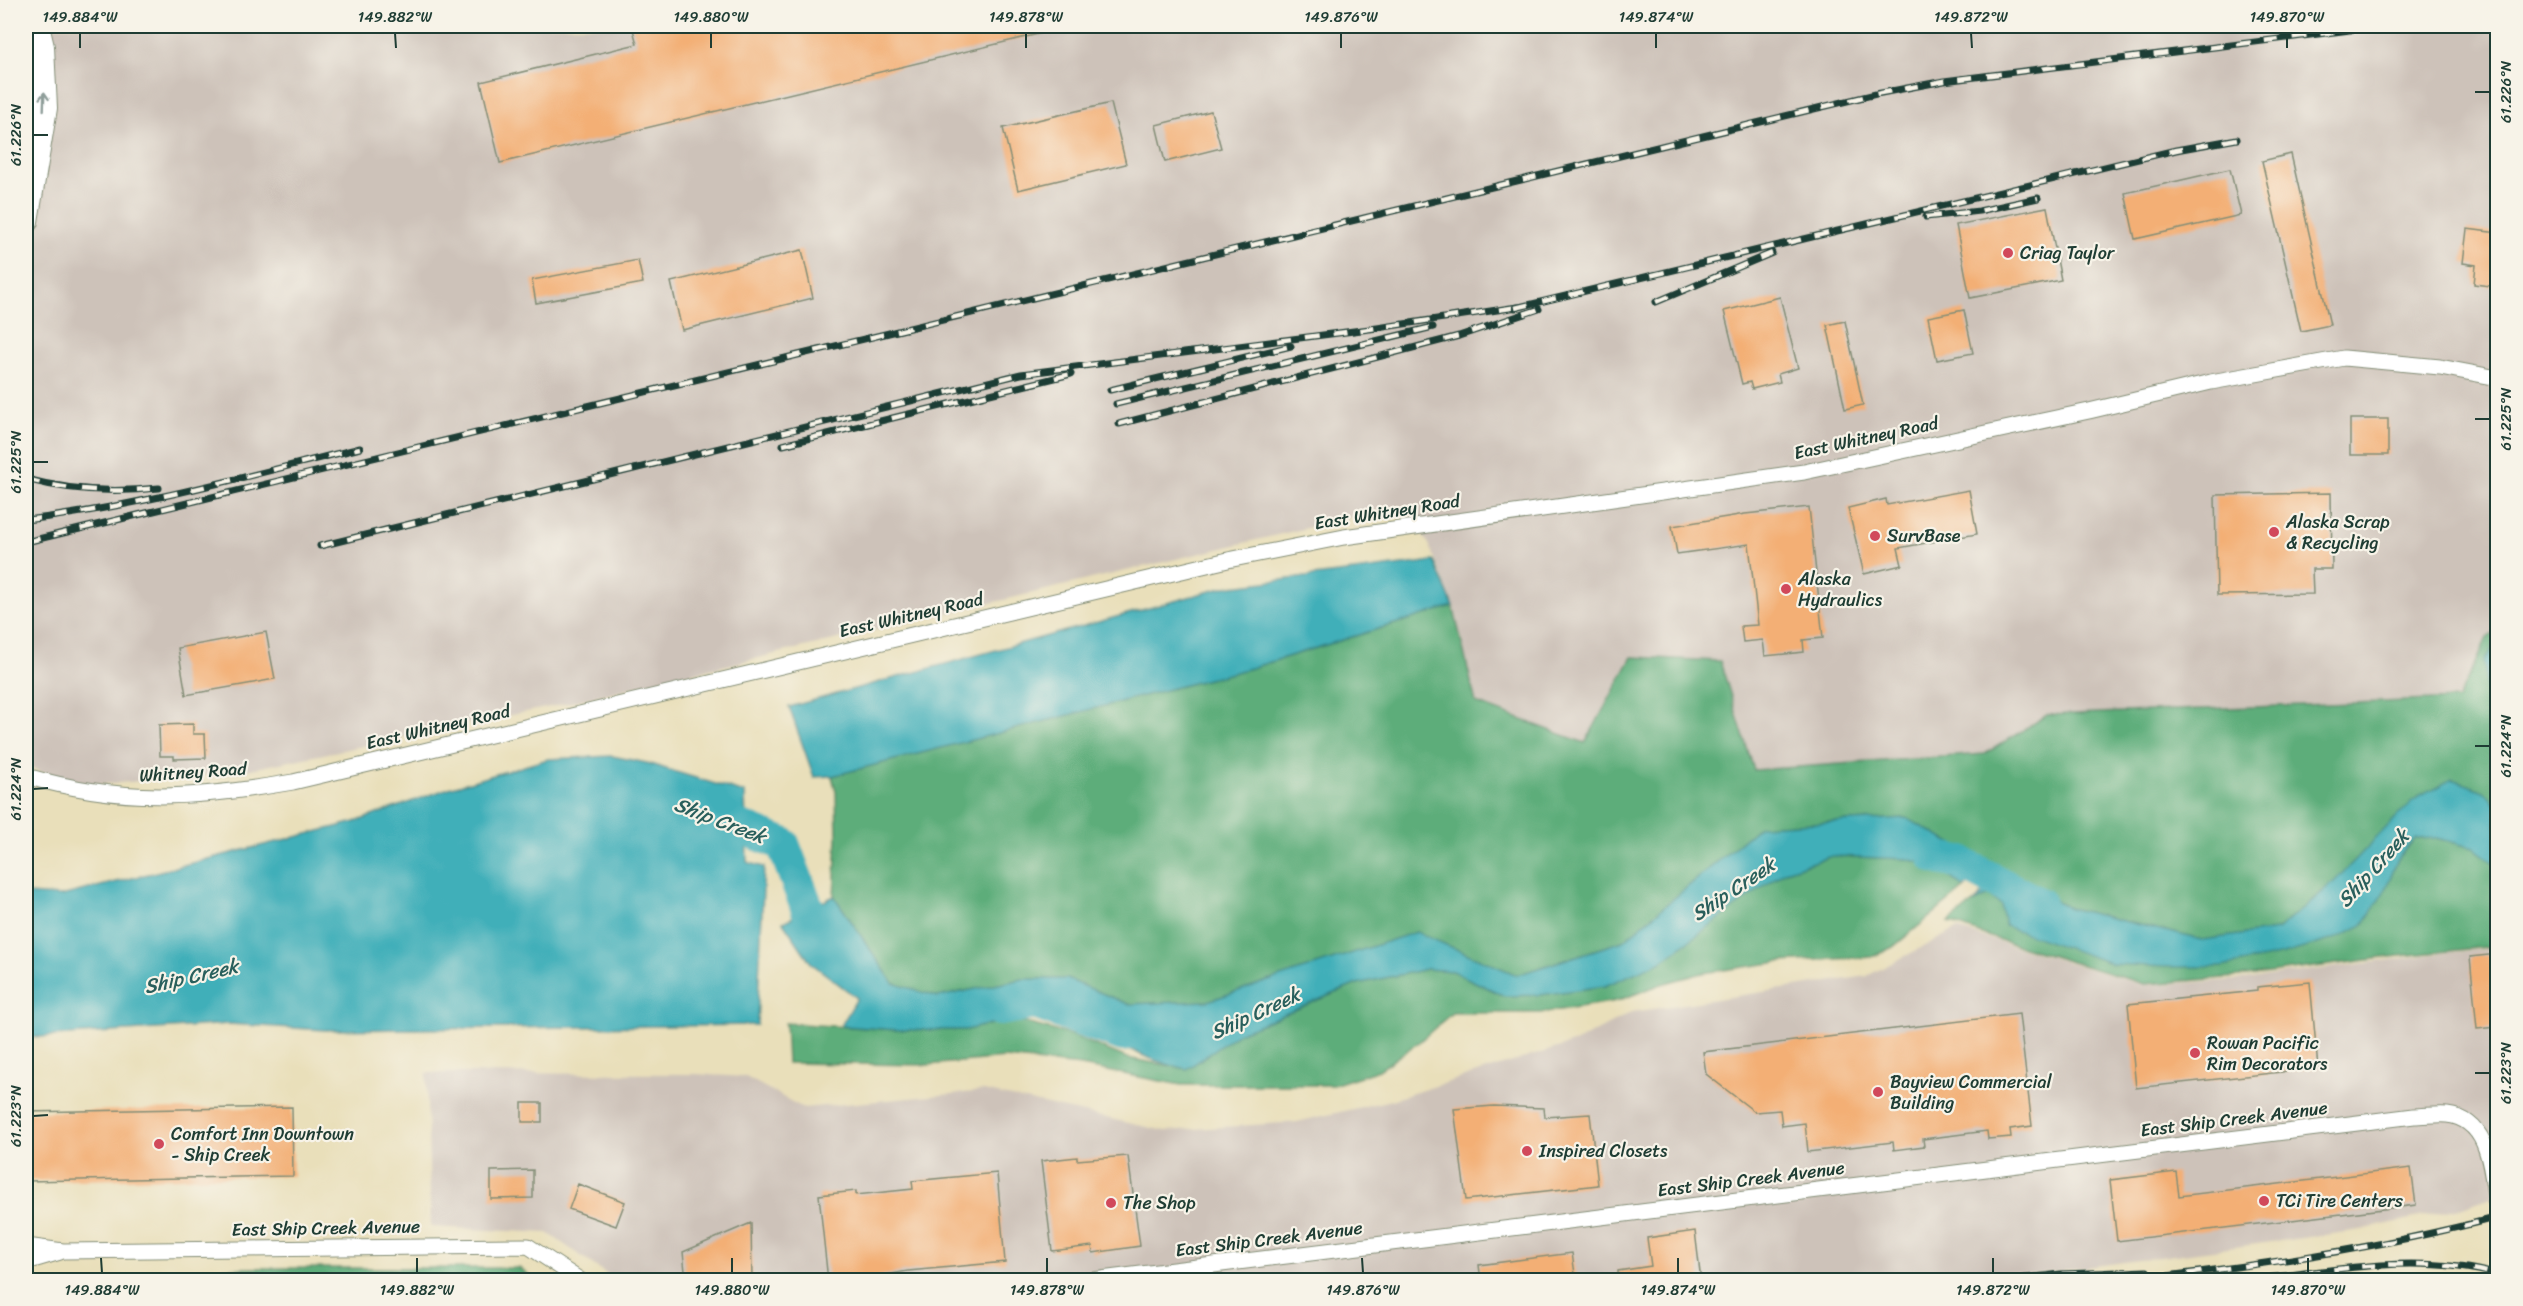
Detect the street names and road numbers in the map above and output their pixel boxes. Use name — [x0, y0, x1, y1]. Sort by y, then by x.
street label: East Whitney Road — [1791, 407, 1943, 469]
street label: East Whitney Road — [1312, 484, 1464, 539]
street label: East Whitney Road — [836, 583, 988, 647]
street label: East Whitney Road — [363, 695, 515, 759]
street label: Whitney Road — [138, 752, 249, 792]
street label: East Ship Creek Avenue — [2138, 1092, 2330, 1146]
street label: East Ship Creek Avenue — [1655, 1152, 1847, 1206]
street label: East Ship Creek Avenue — [231, 1210, 421, 1246]
street label: East Ship Creek Avenue — [1173, 1212, 1365, 1266]

